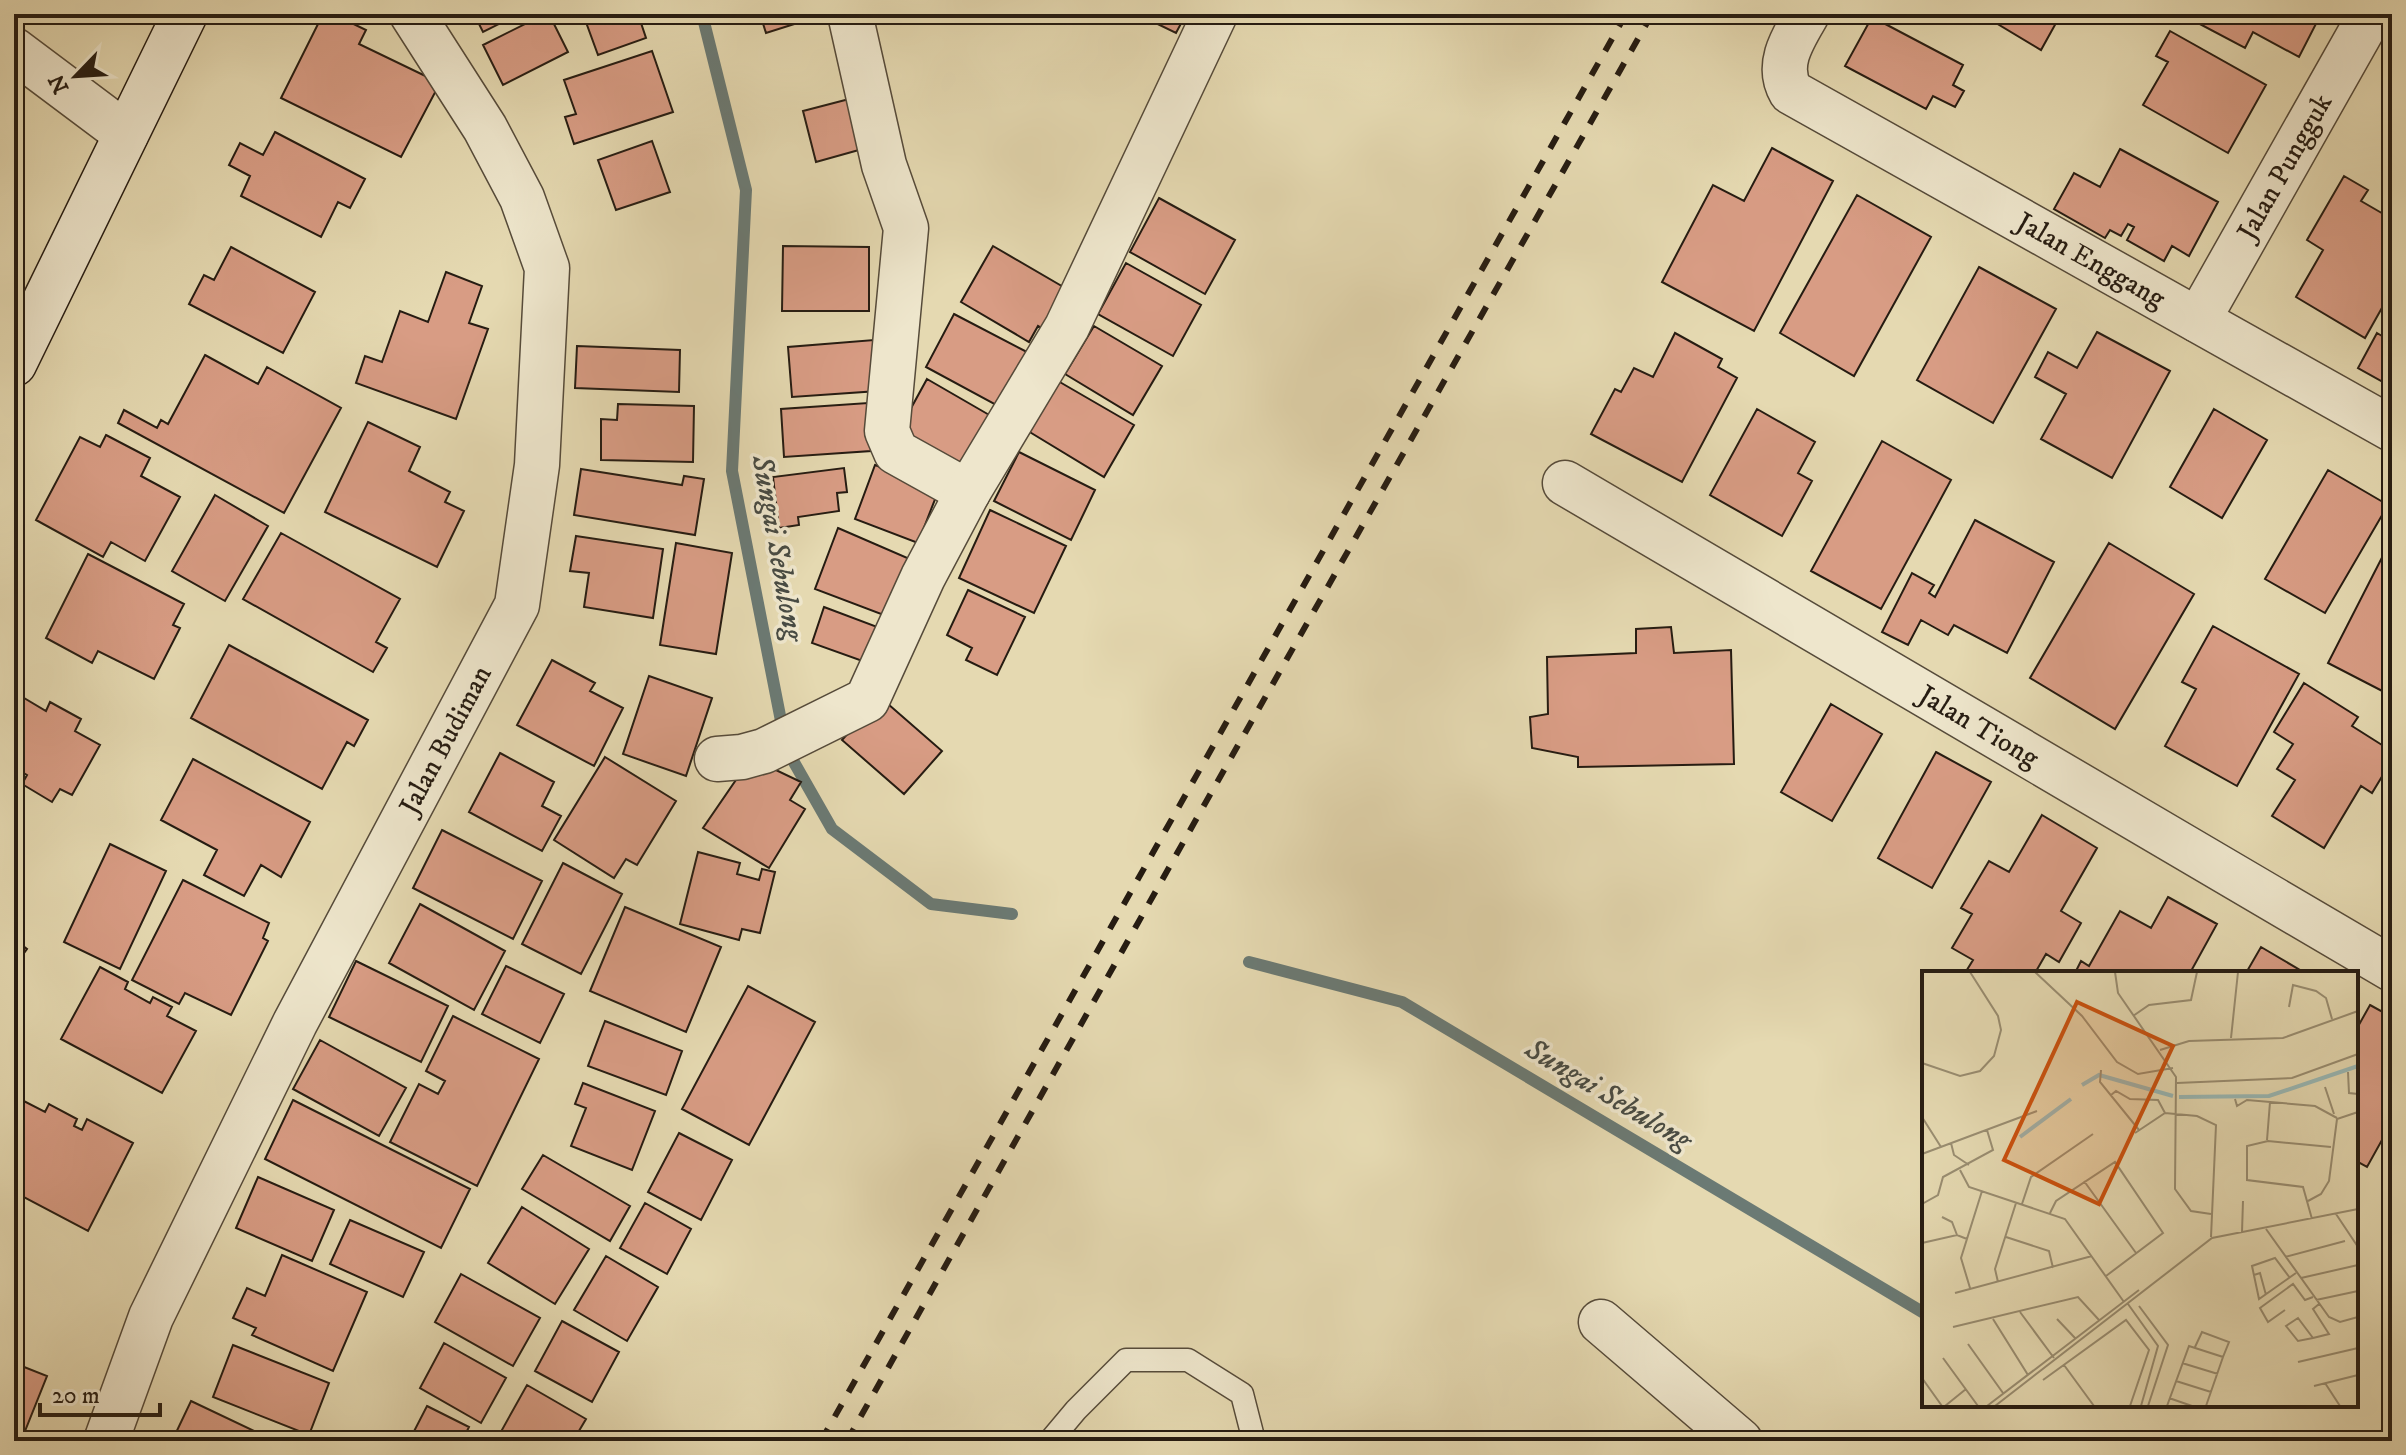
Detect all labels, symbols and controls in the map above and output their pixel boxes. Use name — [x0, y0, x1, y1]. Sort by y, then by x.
north arrow — [36, 36, 116, 116]
text: N — [43, 70, 75, 98]
street label: Jalan Pungguk — [2228, 87, 2340, 249]
street label: Jalan Enggang — [2008, 203, 2172, 316]
water label: Sungai Sebulong — [742, 451, 812, 646]
street label: Jalan Budiman — [390, 659, 499, 823]
street label: Jalan Tiong — [1910, 676, 2046, 775]
inset map — [1922, 971, 2358, 1407]
water label: Sungai Sebulong — [1517, 1030, 1700, 1161]
scale bar — [40, 1367, 160, 1417]
text: 20 m — [52, 1381, 100, 1411]

